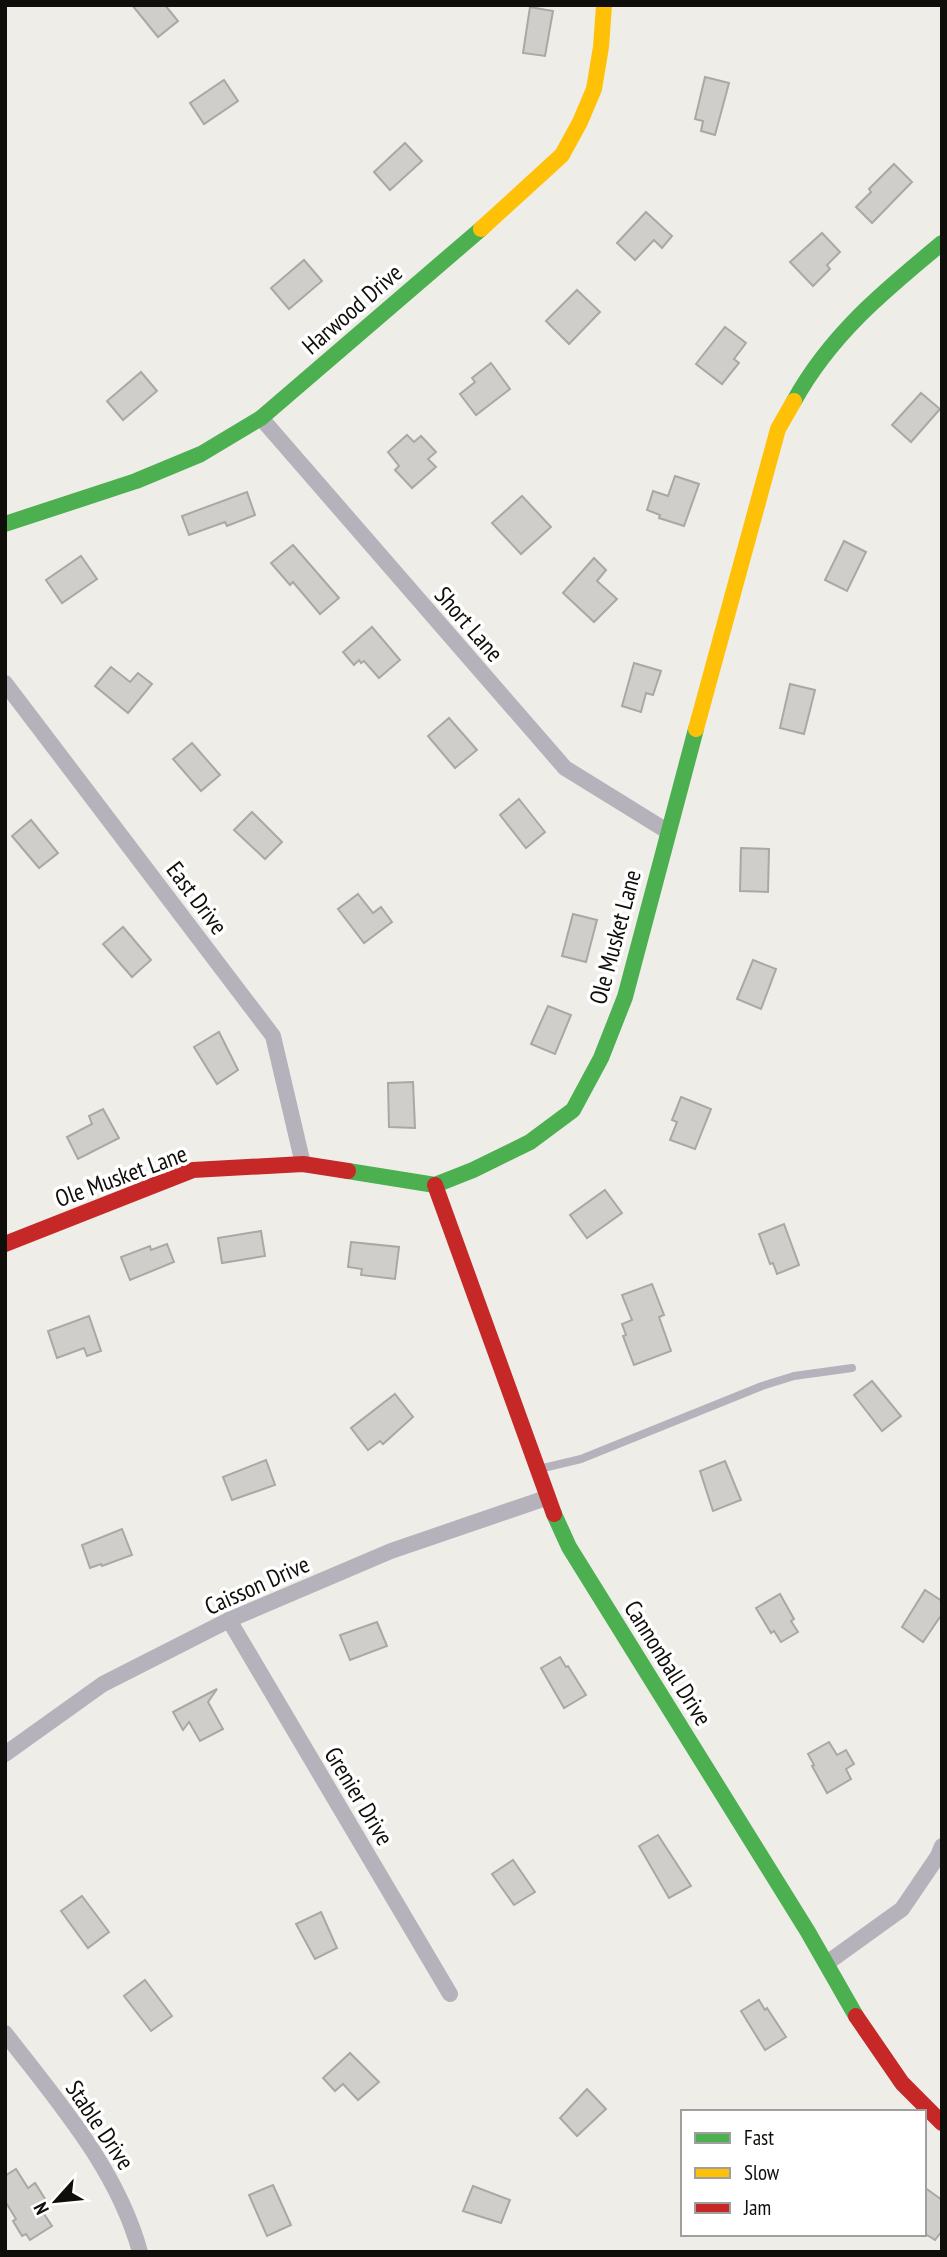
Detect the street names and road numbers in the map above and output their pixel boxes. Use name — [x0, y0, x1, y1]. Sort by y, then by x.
street label: Harwood Drive — [295, 257, 409, 361]
street label: Short Lane — [428, 580, 510, 668]
street label: East Drive — [160, 855, 234, 941]
street label: Ole Musket Lane — [582, 866, 648, 1008]
street label: Ole Musket Lane — [51, 1138, 191, 1214]
street label: Caisson Drive — [200, 1548, 314, 1622]
street label: Cannonball Drive — [617, 1595, 719, 1731]
street label: Grenier Drive — [318, 1741, 400, 1851]
street label: Stable Drive — [59, 2074, 141, 2176]

